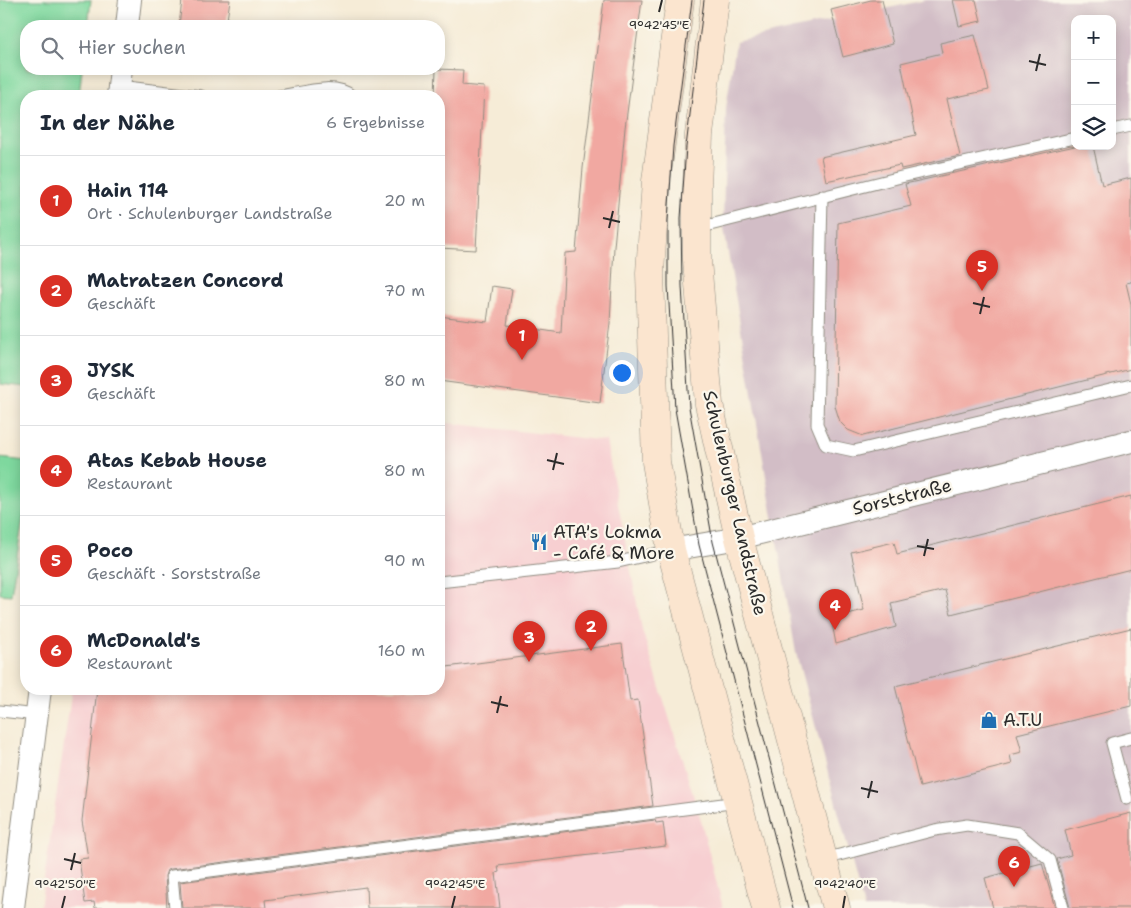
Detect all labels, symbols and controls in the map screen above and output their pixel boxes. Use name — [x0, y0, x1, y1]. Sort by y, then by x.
map controls — [1071, 15, 1116, 150]
button: + — [1071, 15, 1116, 60]
text: 9°42'45"E — [629, 17, 689, 33]
search box — [20, 20, 445, 75]
icon: search — [38, 34, 66, 62]
text: Hier suchen — [78, 35, 186, 60]
button: − — [1071, 60, 1116, 105]
button: layers — [1071, 105, 1116, 150]
text: In der Nähe — [40, 109, 175, 137]
text: 6 Ergebnisse — [326, 112, 425, 133]
text: Hain 114 — [87, 178, 168, 203]
text: 1 — [52, 190, 60, 211]
text: 20 m — [384, 190, 425, 211]
text: Ort · Schulenburger Landstraße — [87, 203, 333, 224]
pin: 5 — [966, 250, 998, 291]
text: Matratzen Concord — [87, 268, 284, 293]
text: 2 — [50, 280, 62, 301]
text: 70 m — [384, 280, 425, 301]
text: Geschäft — [87, 293, 156, 314]
pin: 1 — [506, 319, 538, 360]
text: JYSK — [87, 358, 134, 383]
your location — [609, 360, 635, 386]
text: 3 — [50, 370, 62, 391]
text: 80 m — [384, 370, 425, 391]
text: Geschäft — [87, 383, 156, 404]
street label: Schulenburger Landstraße — [697, 388, 773, 618]
text: Atas Kebab House — [87, 448, 267, 473]
text: 4 — [50, 460, 62, 481]
text: 80 m — [384, 460, 425, 481]
text: Restaurant — [87, 473, 173, 494]
street label: Sorststraße — [850, 473, 954, 521]
place label: ATA's Lokma - Café & More — [553, 520, 675, 565]
restaurant icon: ATA's Lokma - Café & More — [529, 532, 549, 552]
text: Poco — [87, 538, 133, 563]
text: 5 — [51, 550, 61, 571]
text: 90 m — [384, 550, 425, 571]
text: Geschäft · Sorststraße — [87, 563, 261, 584]
pin: 4 — [819, 589, 851, 630]
pin: 2 — [575, 610, 607, 651]
pin: 3 — [513, 621, 545, 662]
text: McDonald's — [87, 628, 200, 653]
text: 6 — [50, 640, 62, 661]
text: 160 m — [378, 640, 425, 661]
text: Restaurant — [87, 653, 173, 674]
place label: A.T.U — [1003, 708, 1042, 732]
shop icon: A.T.U — [979, 710, 999, 730]
pin: 6 — [998, 846, 1030, 887]
text: 9°42'50"E — [34, 876, 96, 892]
text: 9°42'45"E — [425, 876, 485, 892]
text: 9°42'40"E — [814, 876, 876, 892]

